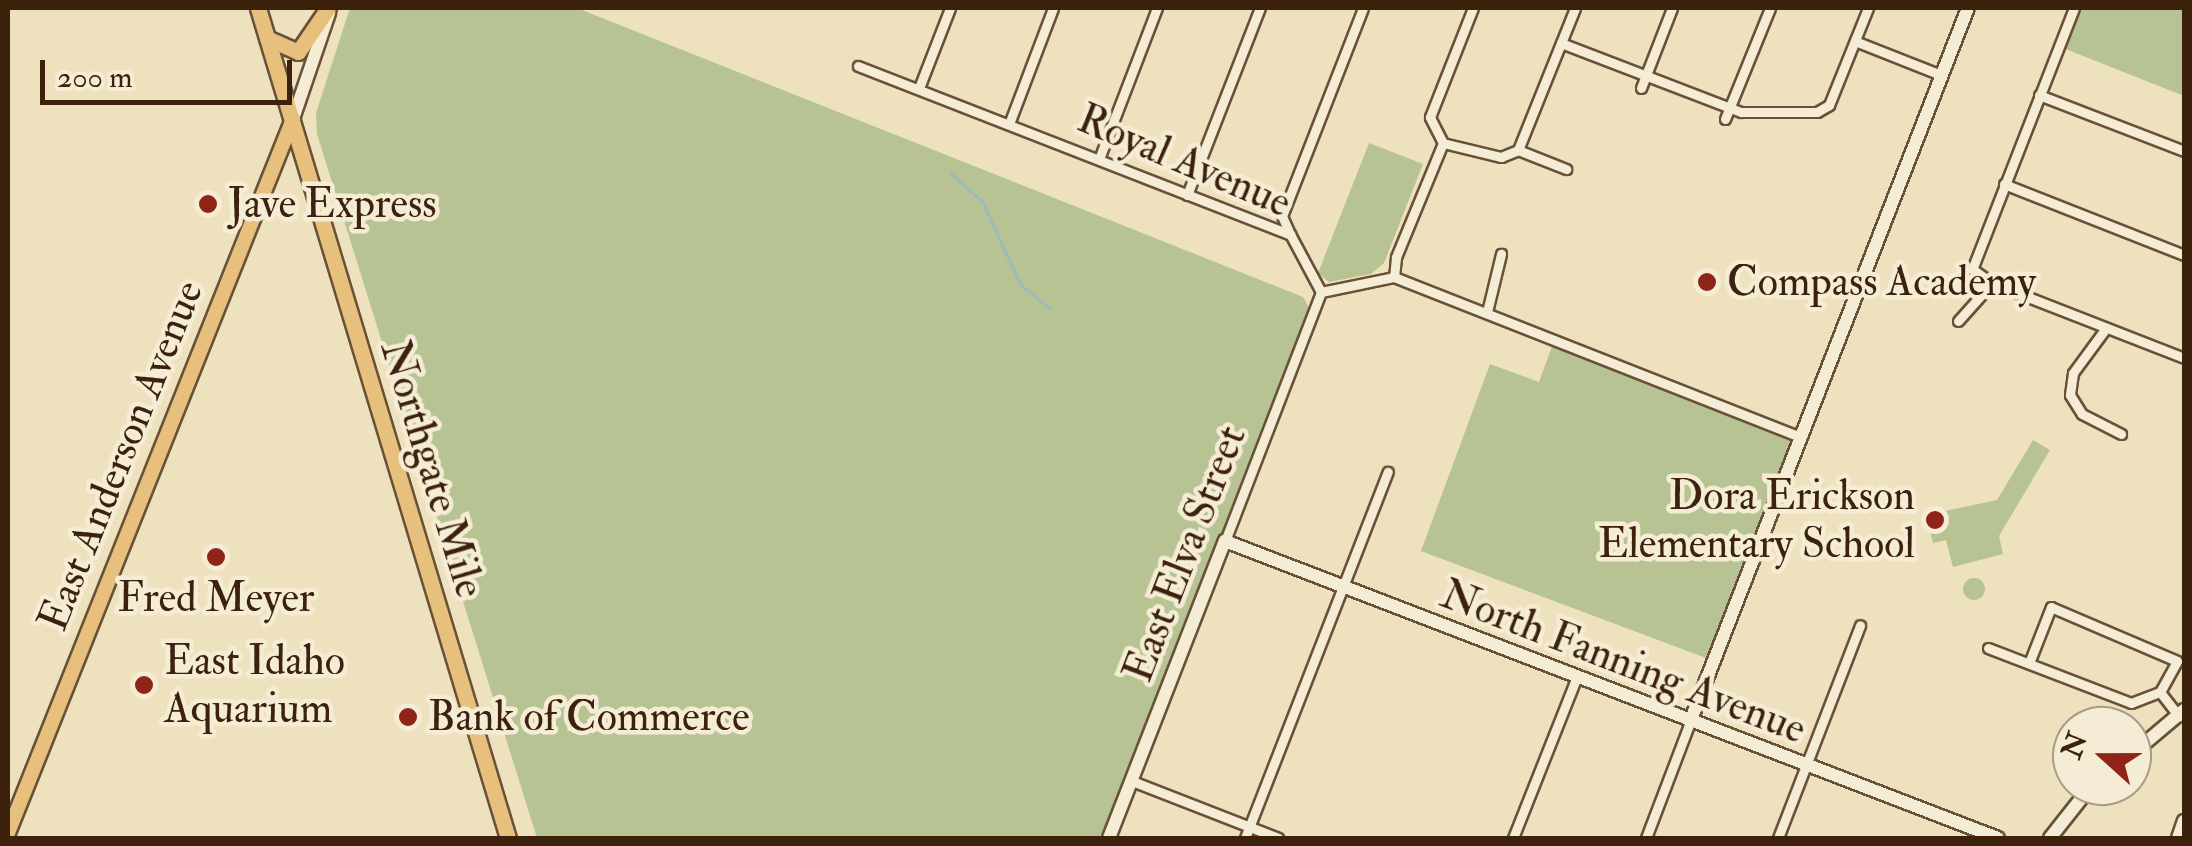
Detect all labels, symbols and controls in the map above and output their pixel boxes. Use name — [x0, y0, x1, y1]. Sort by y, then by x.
scale bar — [45, 40, 298, 102]
text: 200 m — [57, 59, 133, 96]
street label: Royal Avenue — [1070, 94, 1298, 228]
place label: Jave Express — [228, 179, 437, 229]
marker: Jave Express — [197, 193, 219, 215]
place label: Compass Academy — [1727, 257, 2036, 307]
marker: Compass Academy — [1696, 271, 1718, 293]
street label: East Anderson Avenue — [28, 274, 214, 638]
street label: Northgate Mile — [369, 334, 495, 604]
street label: East Elva Street — [1113, 419, 1257, 689]
place label: Dora Erickson Elementary School — [1598, 471, 1915, 570]
marker: Dora Erickson Elementary School — [1924, 509, 1946, 531]
marker: Fred Meyer — [205, 546, 227, 568]
street label: North Fanning Avenue — [1433, 569, 1813, 755]
place label: Fred Meyer — [118, 573, 314, 623]
place label: East Idaho Aquarium — [164, 636, 345, 734]
marker: East Idaho Aquarium — [133, 674, 155, 696]
place label: Bank of Commerce — [428, 692, 750, 742]
marker: Bank of Commerce — [397, 706, 419, 728]
north arrow — [2052, 706, 2152, 806]
text: N — [2055, 728, 2096, 764]

